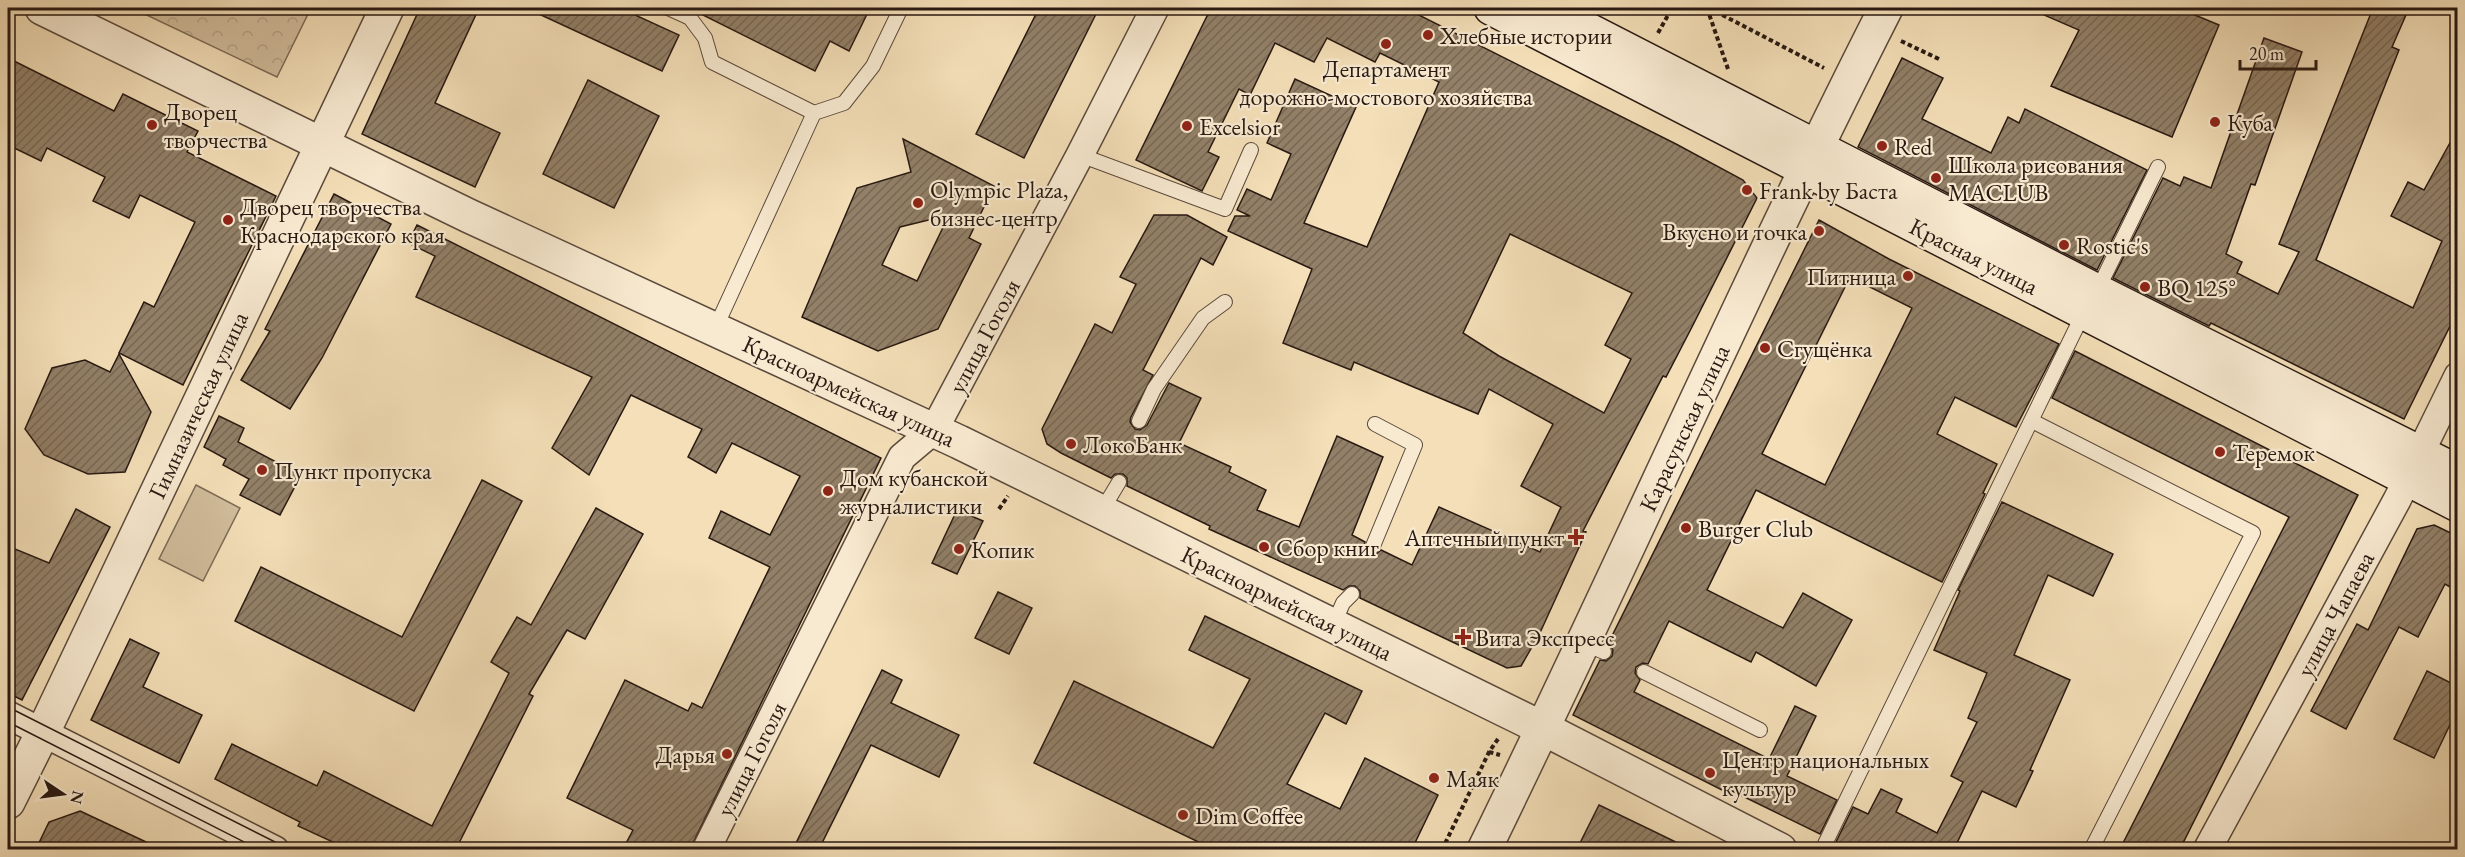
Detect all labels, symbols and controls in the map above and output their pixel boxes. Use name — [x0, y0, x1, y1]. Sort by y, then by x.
place label: Хлебные истории — [1439, 20, 1613, 51]
marker: Хлебные истории — [1421, 28, 1435, 42]
scale bar — [2240, 33, 2316, 71]
marker: Департамент дорожно-мостового хозяйства — [1379, 37, 1393, 51]
text: 20 m — [2249, 42, 2284, 65]
place label: Департамент дорожно-мостового хозяйства — [1240, 53, 1533, 112]
place label: Дворец творчества — [164, 96, 268, 155]
place label: Куба — [2227, 107, 2273, 138]
place label: Excelsior — [1199, 111, 1280, 142]
marker: Куба — [2208, 115, 2222, 129]
marker: Дворец творчества — [145, 118, 159, 132]
marker: Excelsior — [1180, 119, 1194, 133]
place label: Red — [1894, 131, 1933, 162]
marker: Red — [1875, 139, 1889, 153]
place label: Школа рисования MACLUB — [1948, 149, 2123, 208]
marker: Школа рисования MACLUB — [1929, 171, 1943, 185]
place label: Olympic Plaza, бизнес-центр — [930, 174, 1068, 233]
place label: Frank by Баста — [1759, 175, 1898, 206]
marker: Frank by Баста — [1740, 183, 1754, 197]
place label: Дворец творчества Краснодарского края — [240, 191, 445, 250]
marker: Olympic Plaza, бизнес-центр — [911, 196, 925, 210]
street label: Красная улица — [1904, 210, 2044, 302]
marker: Дворец творчества Краснодарского края — [221, 213, 235, 227]
place label: Вкусно и точка — [1662, 216, 1807, 247]
marker: Вкусно и точка — [1812, 224, 1826, 238]
place label: Rostic's — [2076, 230, 2148, 261]
marker: Rostic's — [2057, 238, 2071, 252]
place label: Питница — [1807, 261, 1896, 292]
marker: Питница — [1901, 269, 1915, 283]
place label: BQ 125° — [2157, 272, 2236, 303]
street label: улица Гоголя — [941, 273, 1027, 398]
marker: BQ 125° — [2138, 280, 2152, 294]
street label: Гимназическая улица — [141, 306, 255, 503]
street label: Красноармейская улица — [738, 328, 961, 454]
place label: Сгущёнка — [1777, 333, 1873, 364]
street label: Карасунская улица — [1632, 339, 1736, 517]
marker: Сгущёнка — [1758, 341, 1772, 355]
place label: ЛокоБанк — [1083, 429, 1183, 460]
marker: ЛокоБанк — [1064, 437, 1078, 451]
place label: Теремок — [2232, 437, 2316, 468]
marker: Теремок — [2213, 445, 2227, 459]
place label: Пункт пропуска — [274, 455, 432, 486]
place label: Дом кубанской журналистики — [840, 462, 989, 521]
marker: Пункт пропуска — [255, 463, 269, 477]
marker: Дом кубанской журналистики — [821, 484, 835, 498]
place label: Burger Club — [1698, 513, 1813, 544]
marker: Burger Club — [1679, 521, 1693, 535]
place label: Аптечный пункт — [1403, 522, 1564, 553]
marker: Аптечный пункт — [1569, 530, 1583, 544]
place label: Сбор книг — [1276, 532, 1379, 563]
place label: Копик — [971, 534, 1035, 565]
street label: Красноармейская улица — [1176, 538, 1398, 668]
marker: Сбор книг — [1257, 540, 1271, 554]
marker: Копик — [952, 542, 966, 556]
street label: улица Чапаева — [2289, 546, 2381, 682]
place label: Вита Экспресс — [1475, 622, 1615, 653]
marker: Вита Экспресс — [1456, 630, 1470, 644]
street label: улица Гоголя — [709, 696, 793, 822]
place label: Дарья — [656, 739, 715, 770]
place label: Центр национальных культур — [1722, 744, 1930, 803]
marker: Дарья — [720, 747, 734, 761]
place label: Маяк — [1446, 763, 1499, 794]
north arrow — [33, 764, 93, 824]
marker: Центр национальных культур — [1703, 766, 1717, 780]
marker: Маяк — [1427, 771, 1441, 785]
text: N — [65, 789, 89, 806]
place label: Dim Coffee — [1195, 800, 1303, 831]
marker: Dim Coffee — [1176, 808, 1190, 822]

